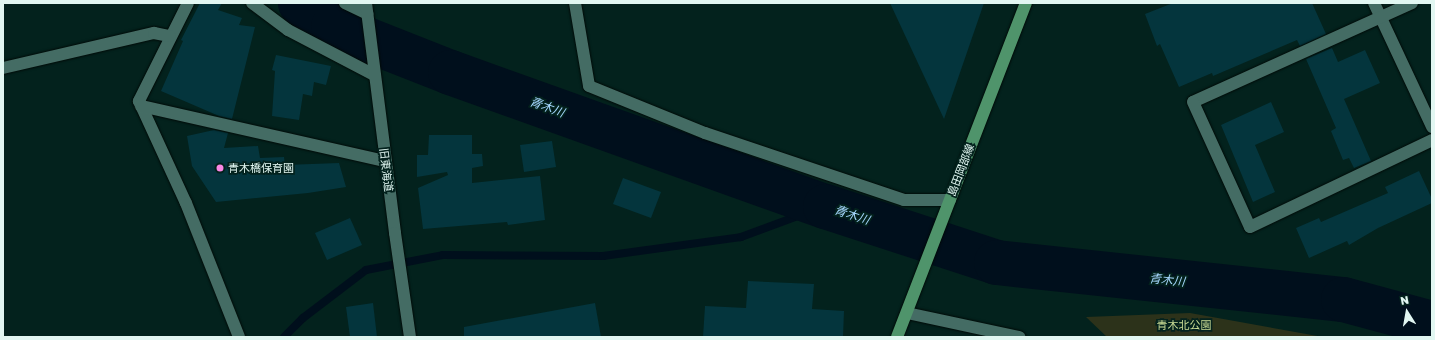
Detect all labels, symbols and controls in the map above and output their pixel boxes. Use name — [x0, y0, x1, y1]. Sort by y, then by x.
water label: 青木川 — [528, 94, 566, 120]
street label: 島田岡部線 — [945, 142, 977, 198]
street label: 旧東海道 — [377, 147, 395, 193]
place label: 青木橋保育園 — [228, 161, 294, 175]
marker: 青木橋保育園 — [215, 163, 225, 173]
water label: 青木川 — [833, 203, 871, 227]
water label: 青木川 — [1148, 271, 1186, 289]
north arrow — [1387, 292, 1427, 332]
text: N — [1399, 293, 1410, 307]
park label: 青木北公園 — [1157, 318, 1211, 332]

